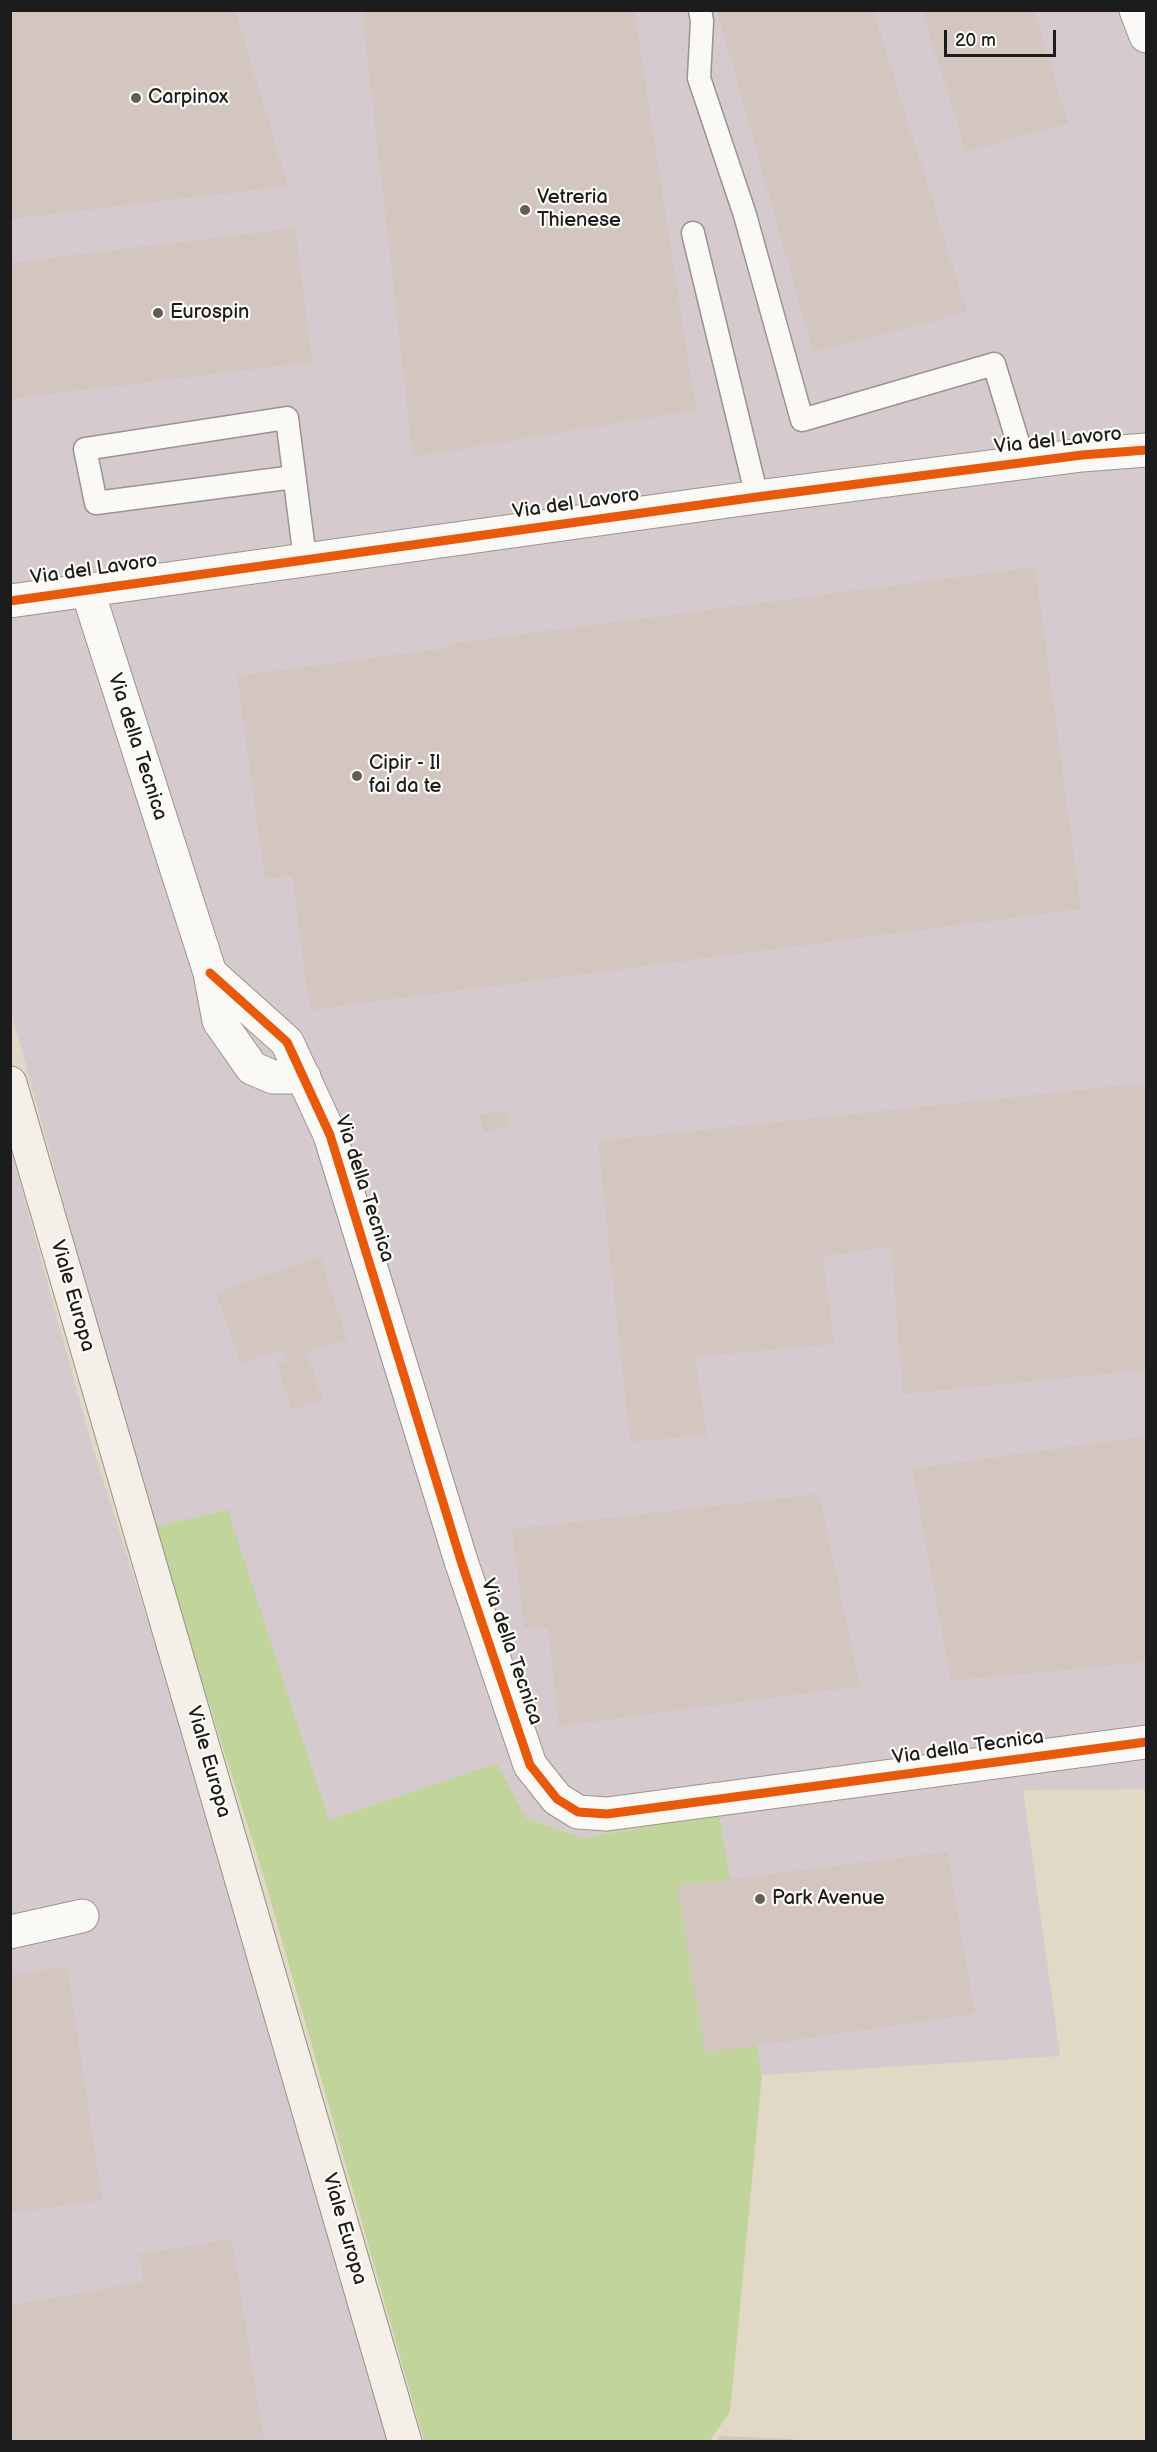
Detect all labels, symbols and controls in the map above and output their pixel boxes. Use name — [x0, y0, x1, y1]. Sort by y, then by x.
scale bar — [947, 18, 1060, 56]
text: 20 m — [955, 30, 996, 51]
place label: Carpinox — [148, 86, 228, 110]
marker: Carpinox — [129, 91, 143, 105]
place label: Vetreria Thienese — [537, 186, 621, 233]
marker: Vetreria Thienese — [518, 203, 532, 217]
place label: Eurospin — [170, 301, 249, 325]
marker: Eurospin — [151, 306, 165, 320]
street label: Via del Lavoro — [993, 422, 1123, 460]
street label: Via del Lavoro — [511, 483, 641, 525]
street label: Via del Lavoro — [29, 549, 159, 591]
street label: Via della Tecnica — [102, 671, 172, 823]
place label: Cipir - Il fai da te — [369, 752, 441, 799]
marker: Cipir - Il fai da te — [350, 769, 364, 783]
street label: Via della Tecnica — [329, 1113, 399, 1265]
street label: Viale Europa — [45, 1238, 99, 1354]
street label: Via della Tecnica — [475, 1576, 547, 1728]
street label: Viale Europa — [181, 1704, 235, 1820]
street label: Via della Tecnica — [891, 1725, 1045, 1771]
place label: Park Avenue — [772, 1887, 885, 1911]
marker: Park Avenue — [753, 1892, 767, 1906]
street label: Viale Europa — [317, 2171, 371, 2287]

